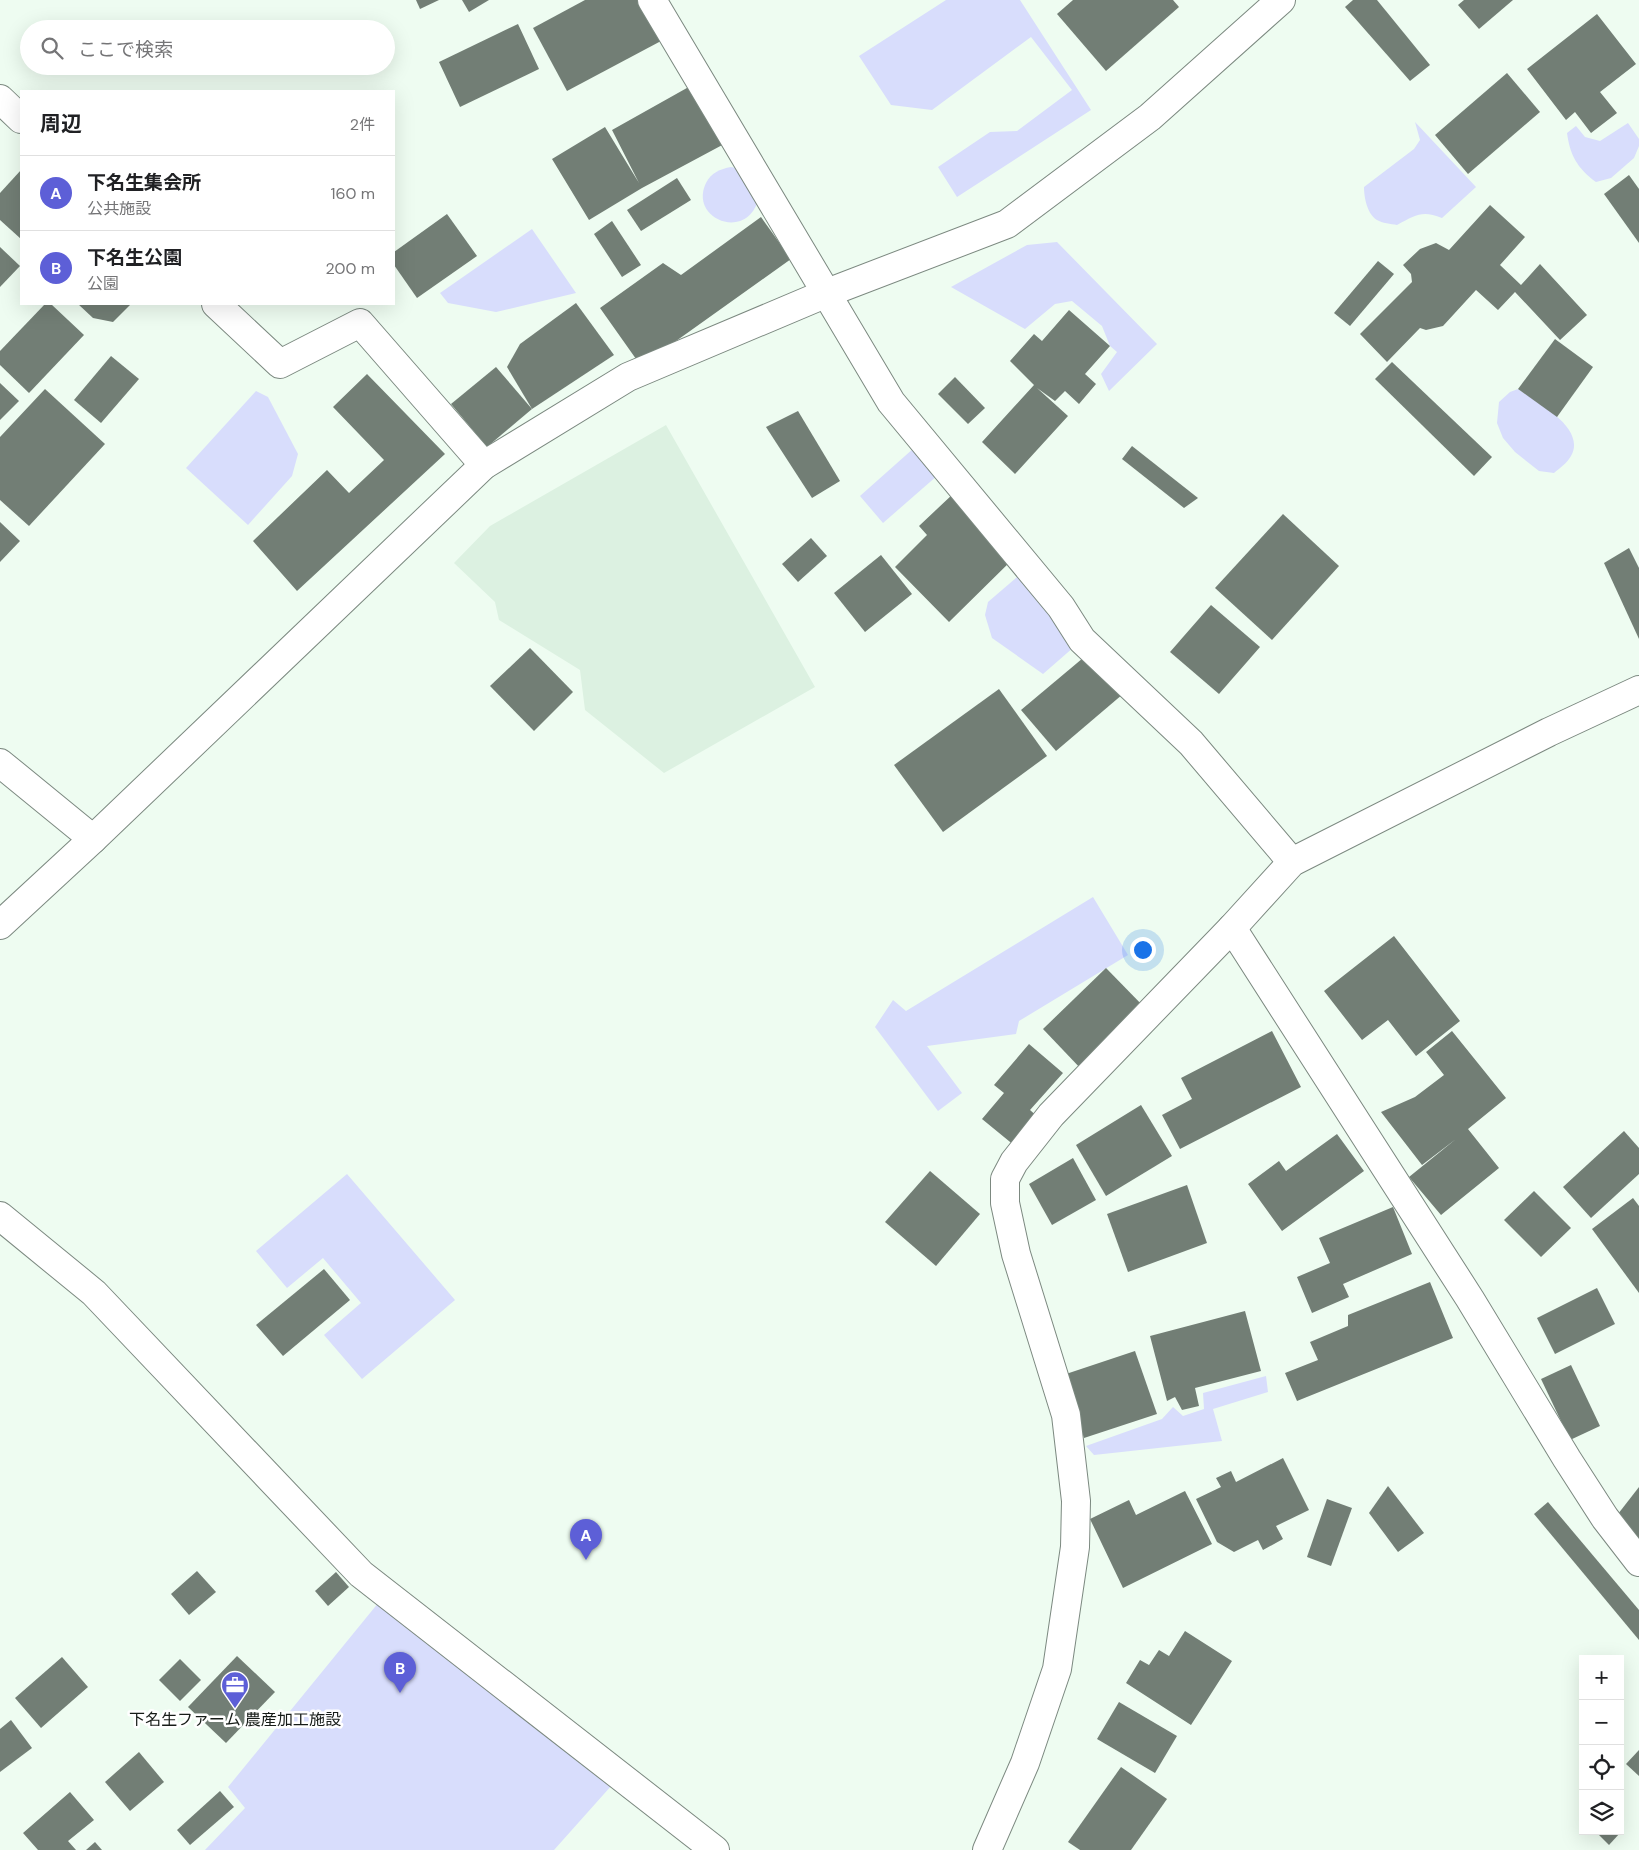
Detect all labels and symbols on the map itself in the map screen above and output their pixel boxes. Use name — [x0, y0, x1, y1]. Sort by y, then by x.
your location — [1130, 937, 1156, 963]
pin: A — [570, 1519, 602, 1560]
pin: B — [384, 1652, 416, 1693]
office icon: 下名生ファーム 農産加工施設 — [220, 1670, 250, 1709]
place label: 下名生ファーム 農産加工施設 — [129, 1709, 341, 1730]

